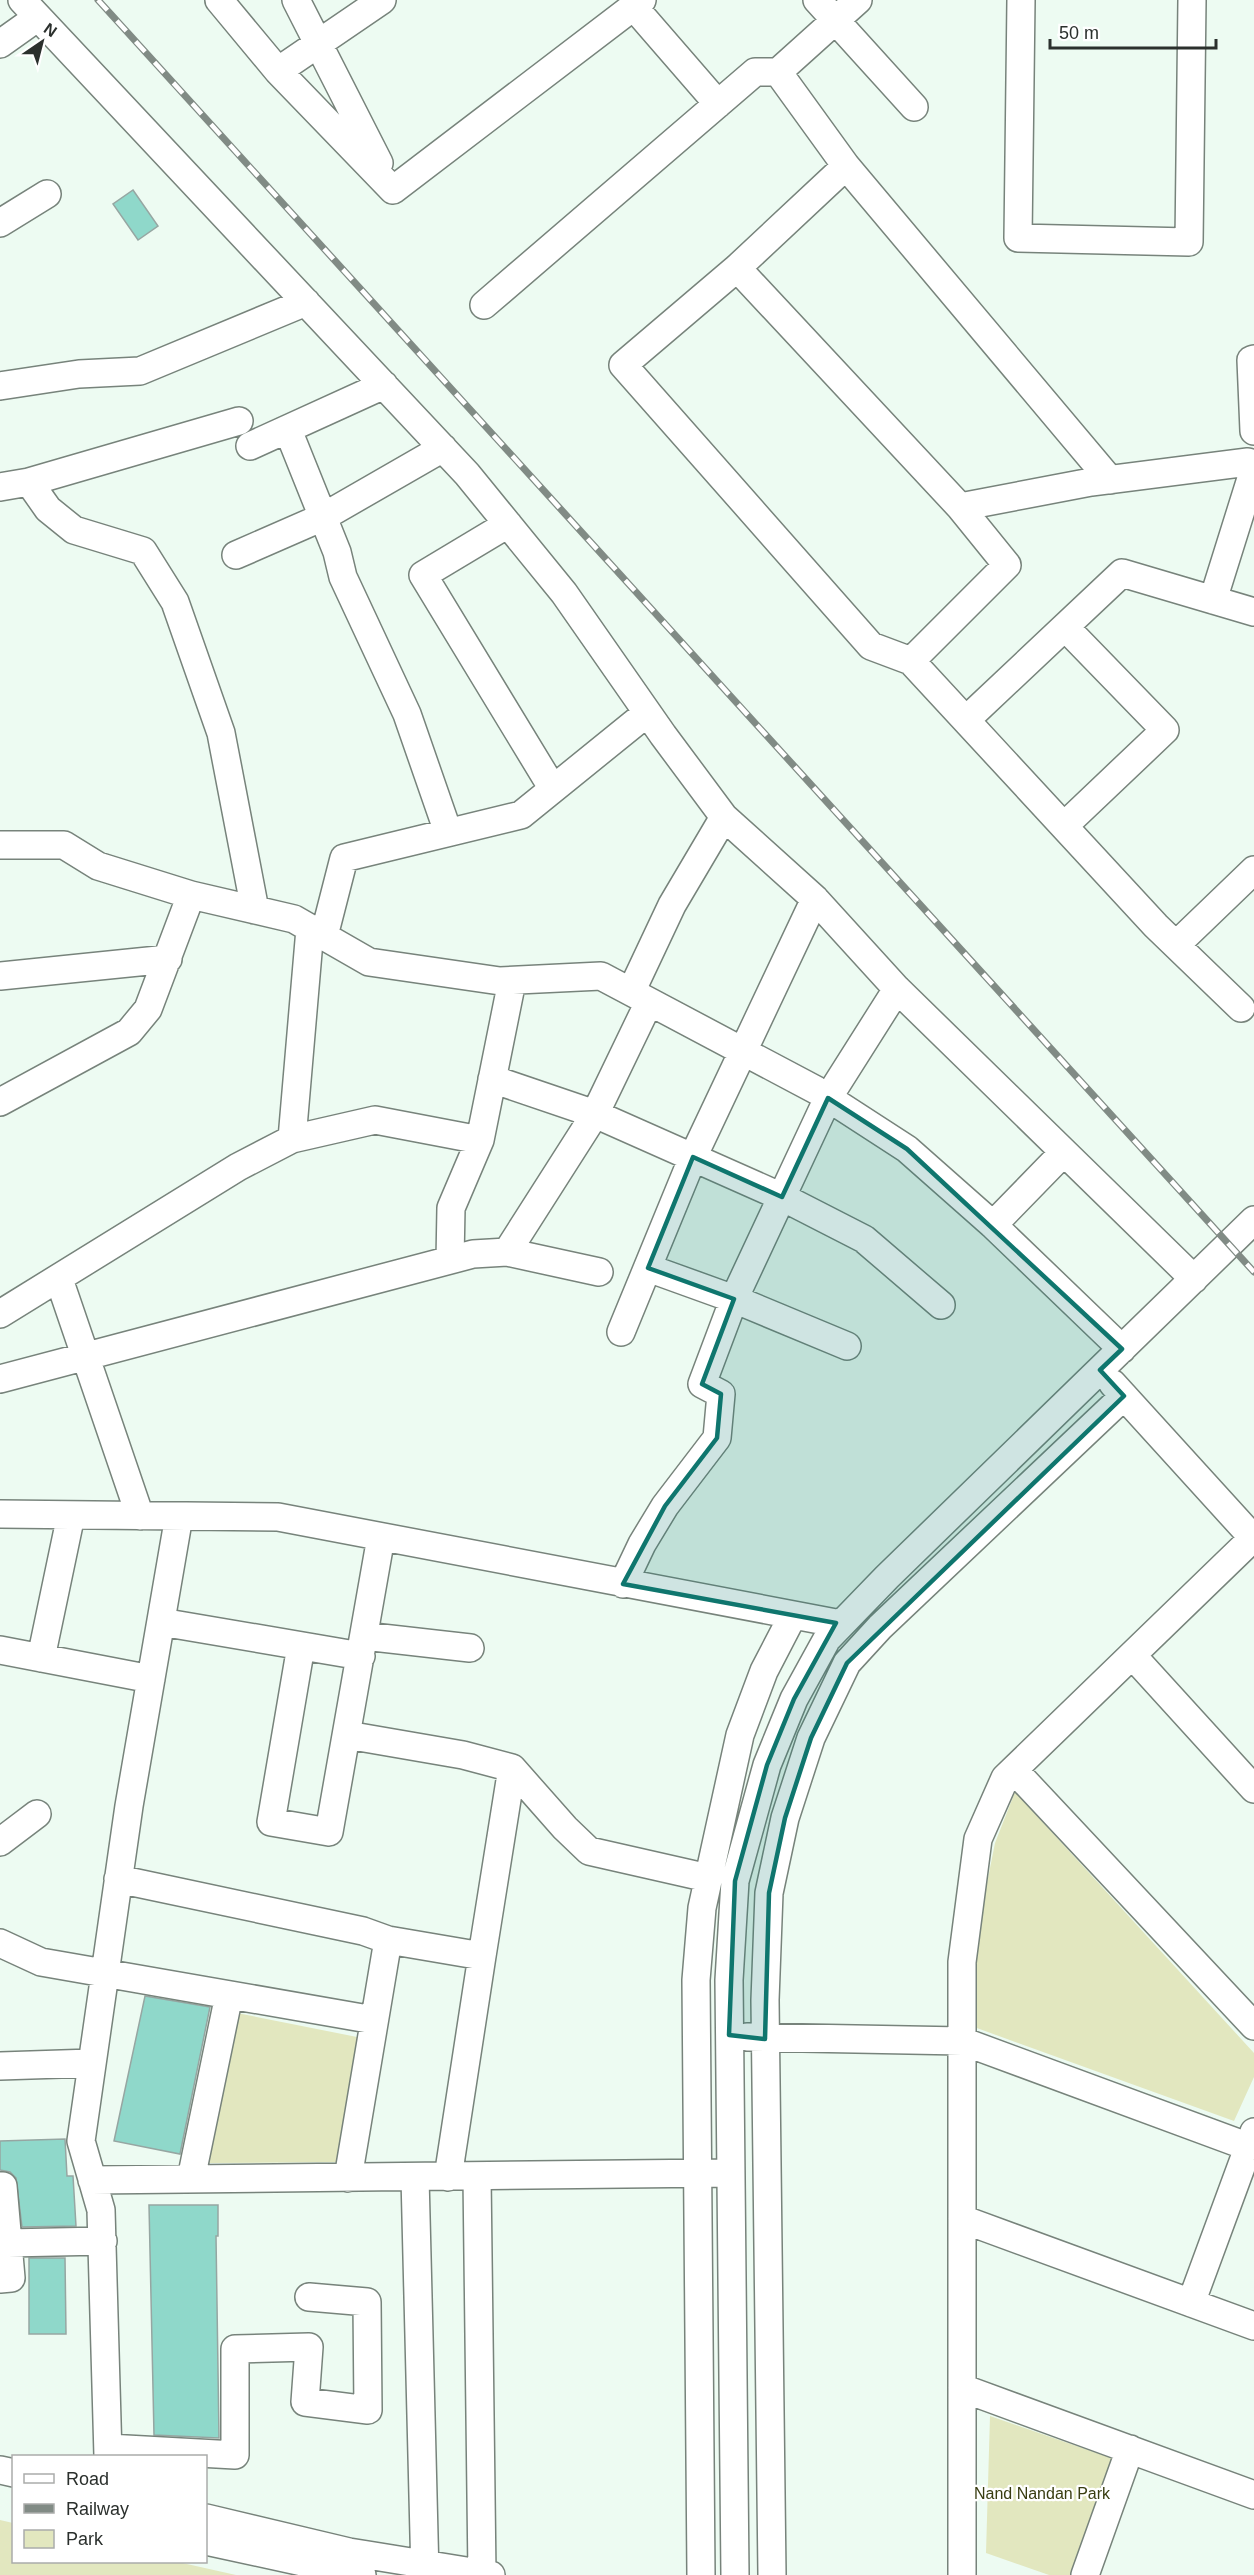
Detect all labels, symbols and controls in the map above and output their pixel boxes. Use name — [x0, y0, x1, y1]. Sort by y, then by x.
north arrow — [12, 12, 72, 72]
scale bar — [1050, 12, 1216, 50]
text: N — [41, 20, 60, 40]
text: 50 m — [1059, 23, 1099, 43]
legend — [12, 2455, 207, 2563]
text: Road — [66, 2469, 109, 2489]
park label: Nand Nandan Park — [974, 2485, 1111, 2502]
text: Railway — [66, 2499, 129, 2519]
text: Park — [66, 2529, 104, 2549]

